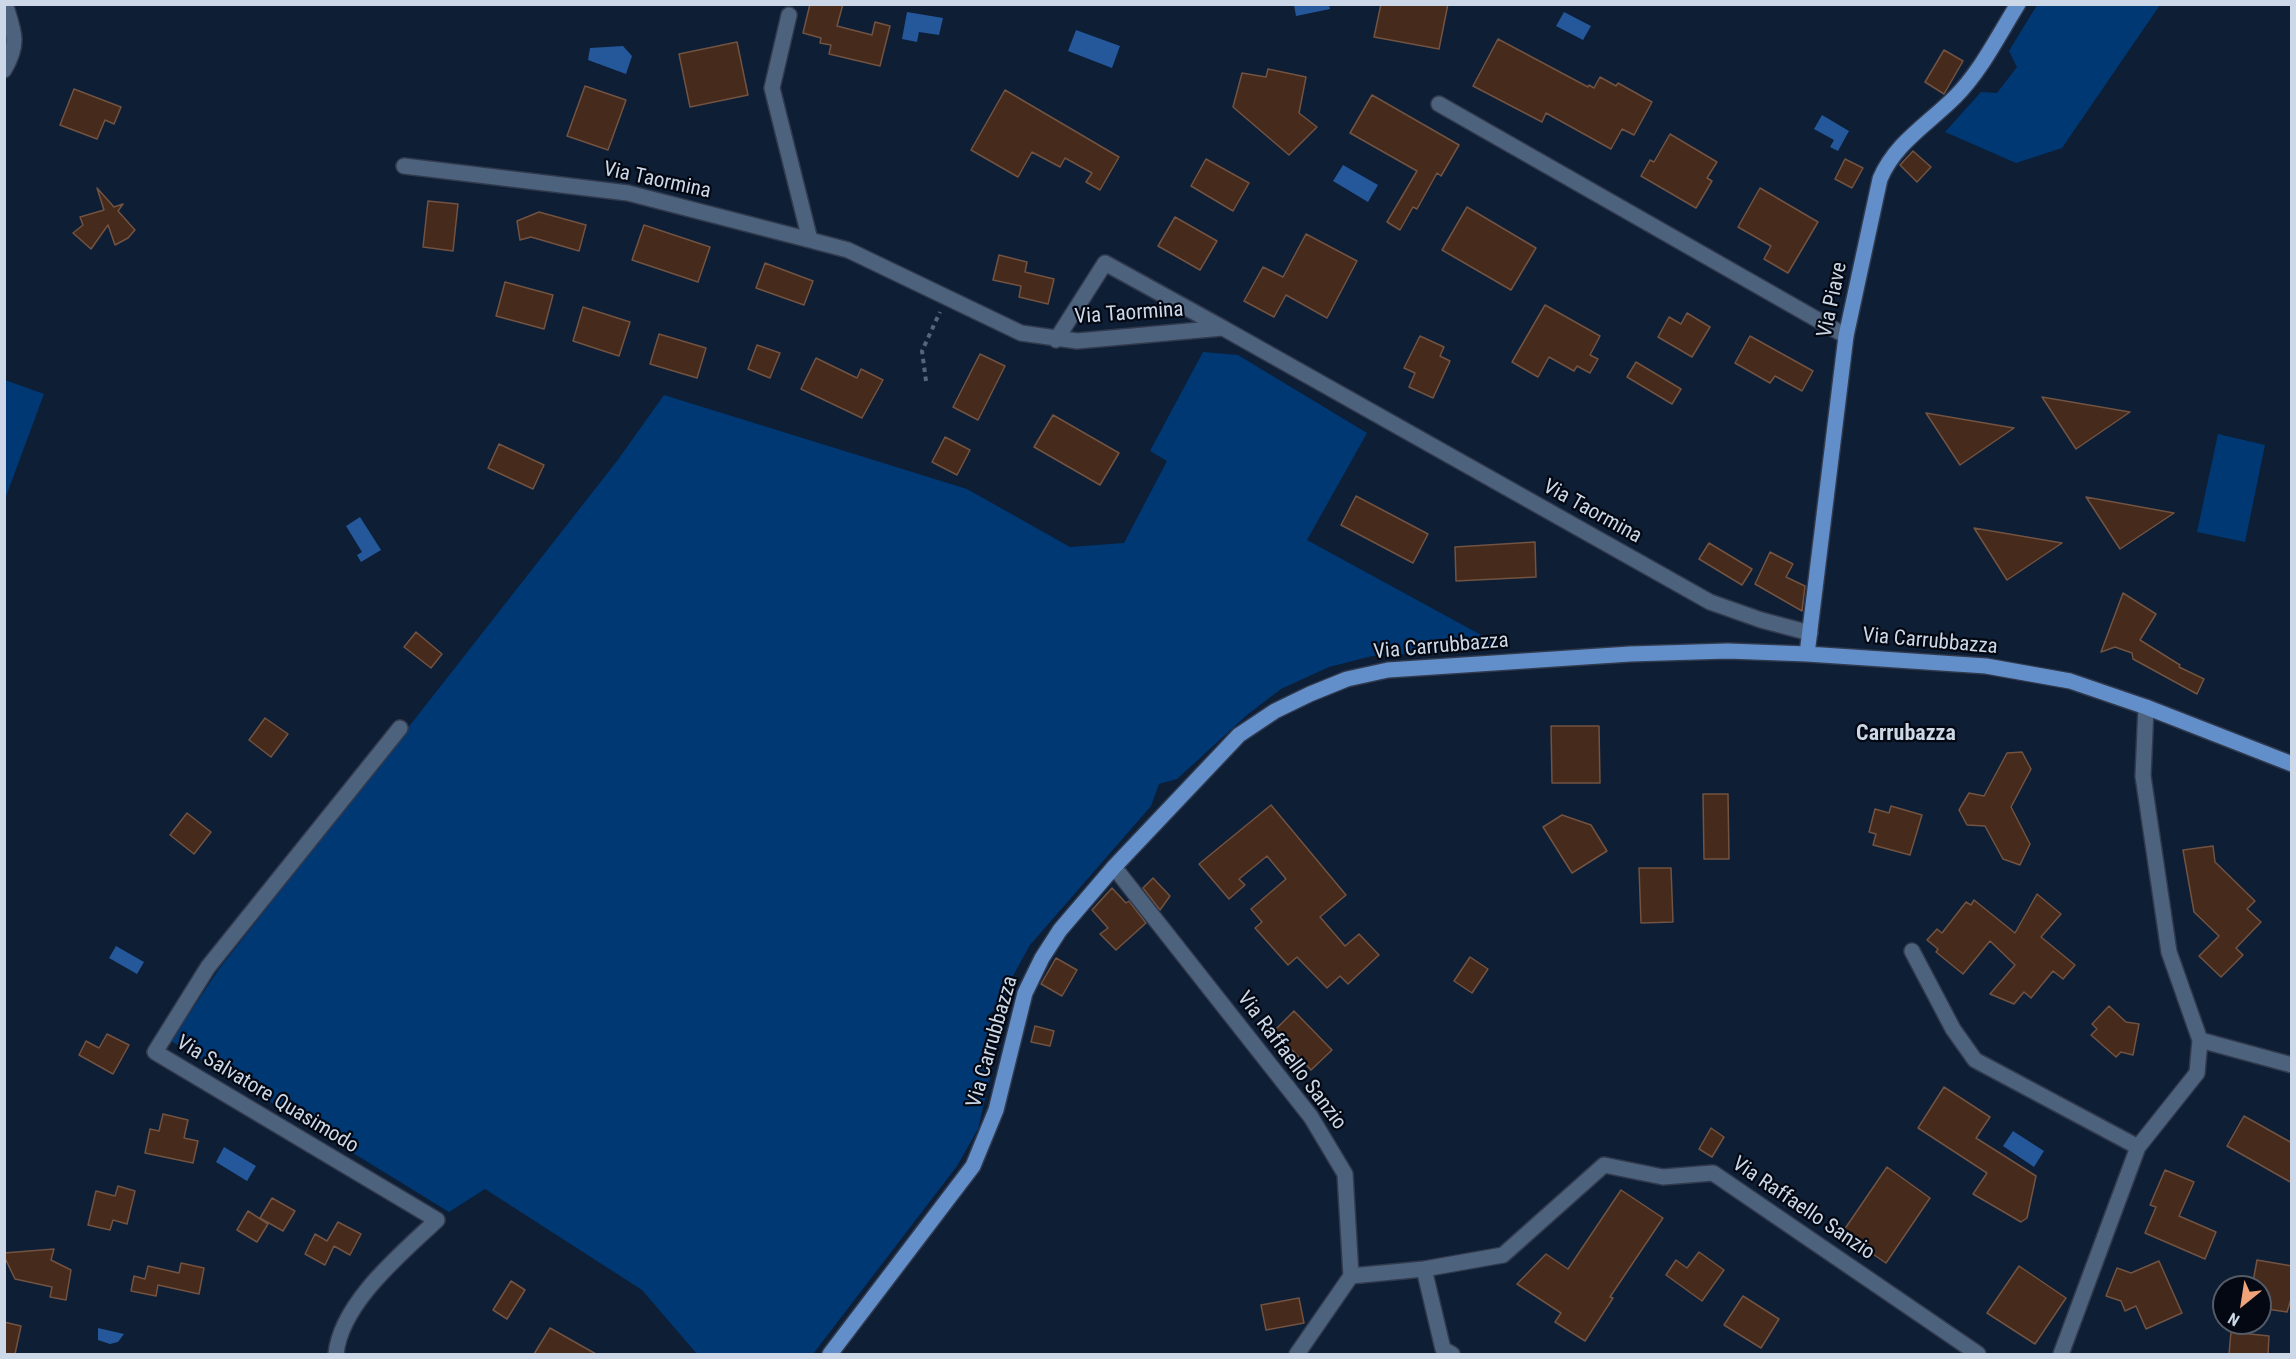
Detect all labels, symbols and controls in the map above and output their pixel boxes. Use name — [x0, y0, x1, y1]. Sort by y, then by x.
street label: Via Taormina — [601, 157, 713, 205]
street label: Via Piave — [1813, 260, 1853, 340]
street label: Via Taormina — [1074, 298, 1184, 330]
street label: Via Taormina — [1538, 475, 1646, 549]
street label: Via Carrubbazza — [1861, 624, 1999, 660]
street label: Via Carrubbazza — [1372, 629, 1510, 665]
district label: Carrubazza — [1856, 721, 1956, 747]
street label: Via Carrubbazza — [962, 973, 1024, 1111]
street label: Via Raffaello Sanzio — [1231, 987, 1351, 1135]
street label: Via Salvatore Quasimodo — [171, 1031, 363, 1159]
street label: Via Raffaello Sanzio — [1727, 1152, 1879, 1266]
north arrow — [2212, 1275, 2272, 1335]
text: N — [2225, 1309, 2243, 1330]

